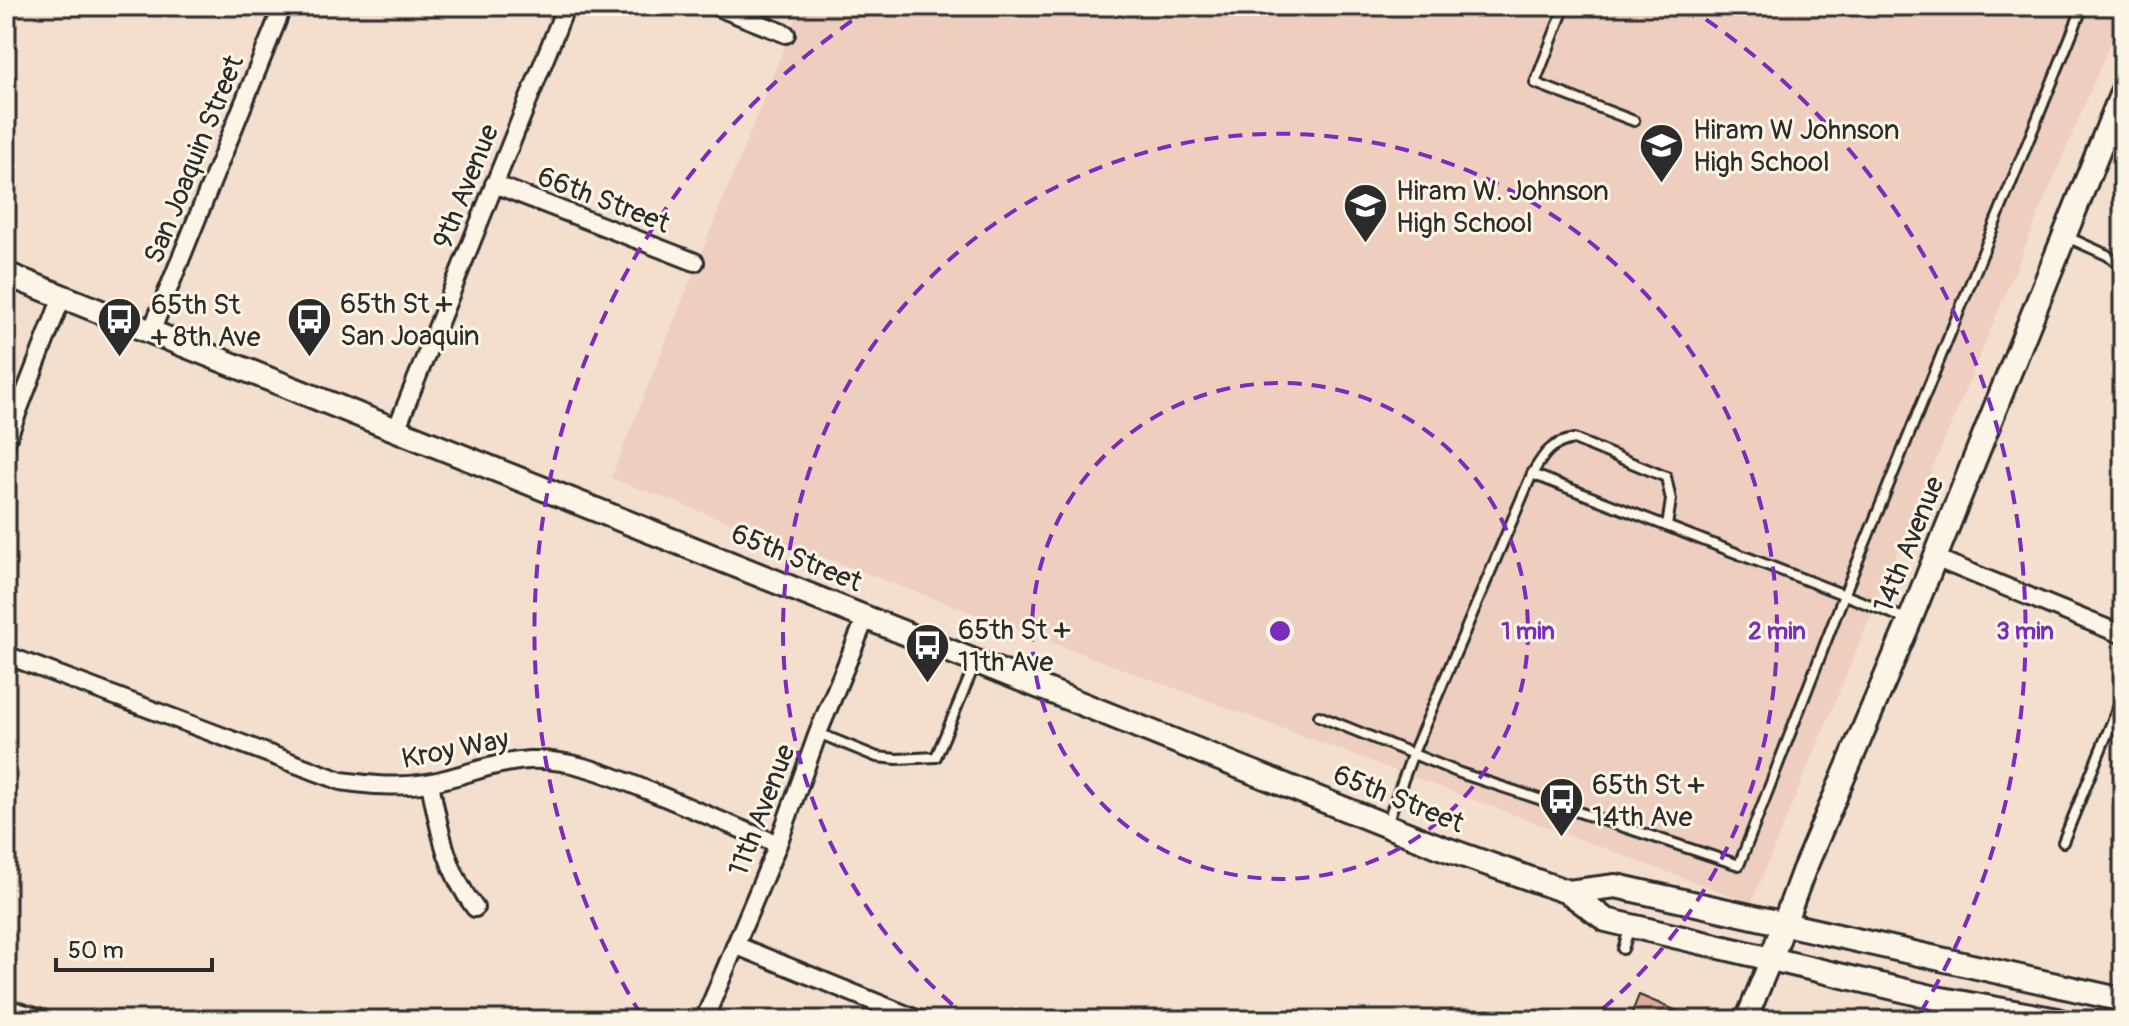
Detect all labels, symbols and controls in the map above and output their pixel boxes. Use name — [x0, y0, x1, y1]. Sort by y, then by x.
street label: San Joaquin Street — [137, 50, 252, 269]
place label: Hiram W Johnson High School — [1693, 113, 1900, 180]
street label: 9th Avenue — [426, 119, 507, 254]
school or university icon: Hiram W Johnson High School — [1638, 121, 1686, 184]
street label: 66th Street — [532, 159, 675, 242]
place label: Hiram W. Johnson High School — [1396, 174, 1609, 241]
school or university icon: Hiram W. Johnson High School — [1341, 182, 1389, 245]
place label: 65th St + San Joaquin — [340, 287, 480, 354]
place label: 65th St + 8th Ave — [150, 288, 261, 355]
bus stop icon: 65th St + San Joaquin — [285, 295, 333, 358]
bus stop icon: 65th St + 8th Ave — [96, 296, 144, 359]
street label: 14th Avenue — [1866, 471, 1953, 618]
street label: 65th Street — [726, 516, 868, 601]
place label: 65th St + 11th Ave — [958, 613, 1071, 680]
centre of rings — [1266, 617, 1294, 645]
text: 1 min — [1501, 617, 1555, 646]
text: 2 min — [1748, 617, 1806, 646]
text: 3 min — [1996, 617, 2054, 646]
bus stop icon: 65th St + 11th Ave — [903, 621, 951, 684]
street label: Kroy Way — [399, 722, 512, 777]
street label: 11th Avenue — [721, 739, 804, 881]
street label: 65th Street — [1328, 757, 1470, 842]
place label: 65th St + 14th Ave — [1592, 768, 1705, 835]
bus stop icon: 65th St + 14th Ave — [1537, 776, 1585, 839]
scale bar — [56, 922, 212, 972]
text: 50 m — [68, 936, 124, 965]

